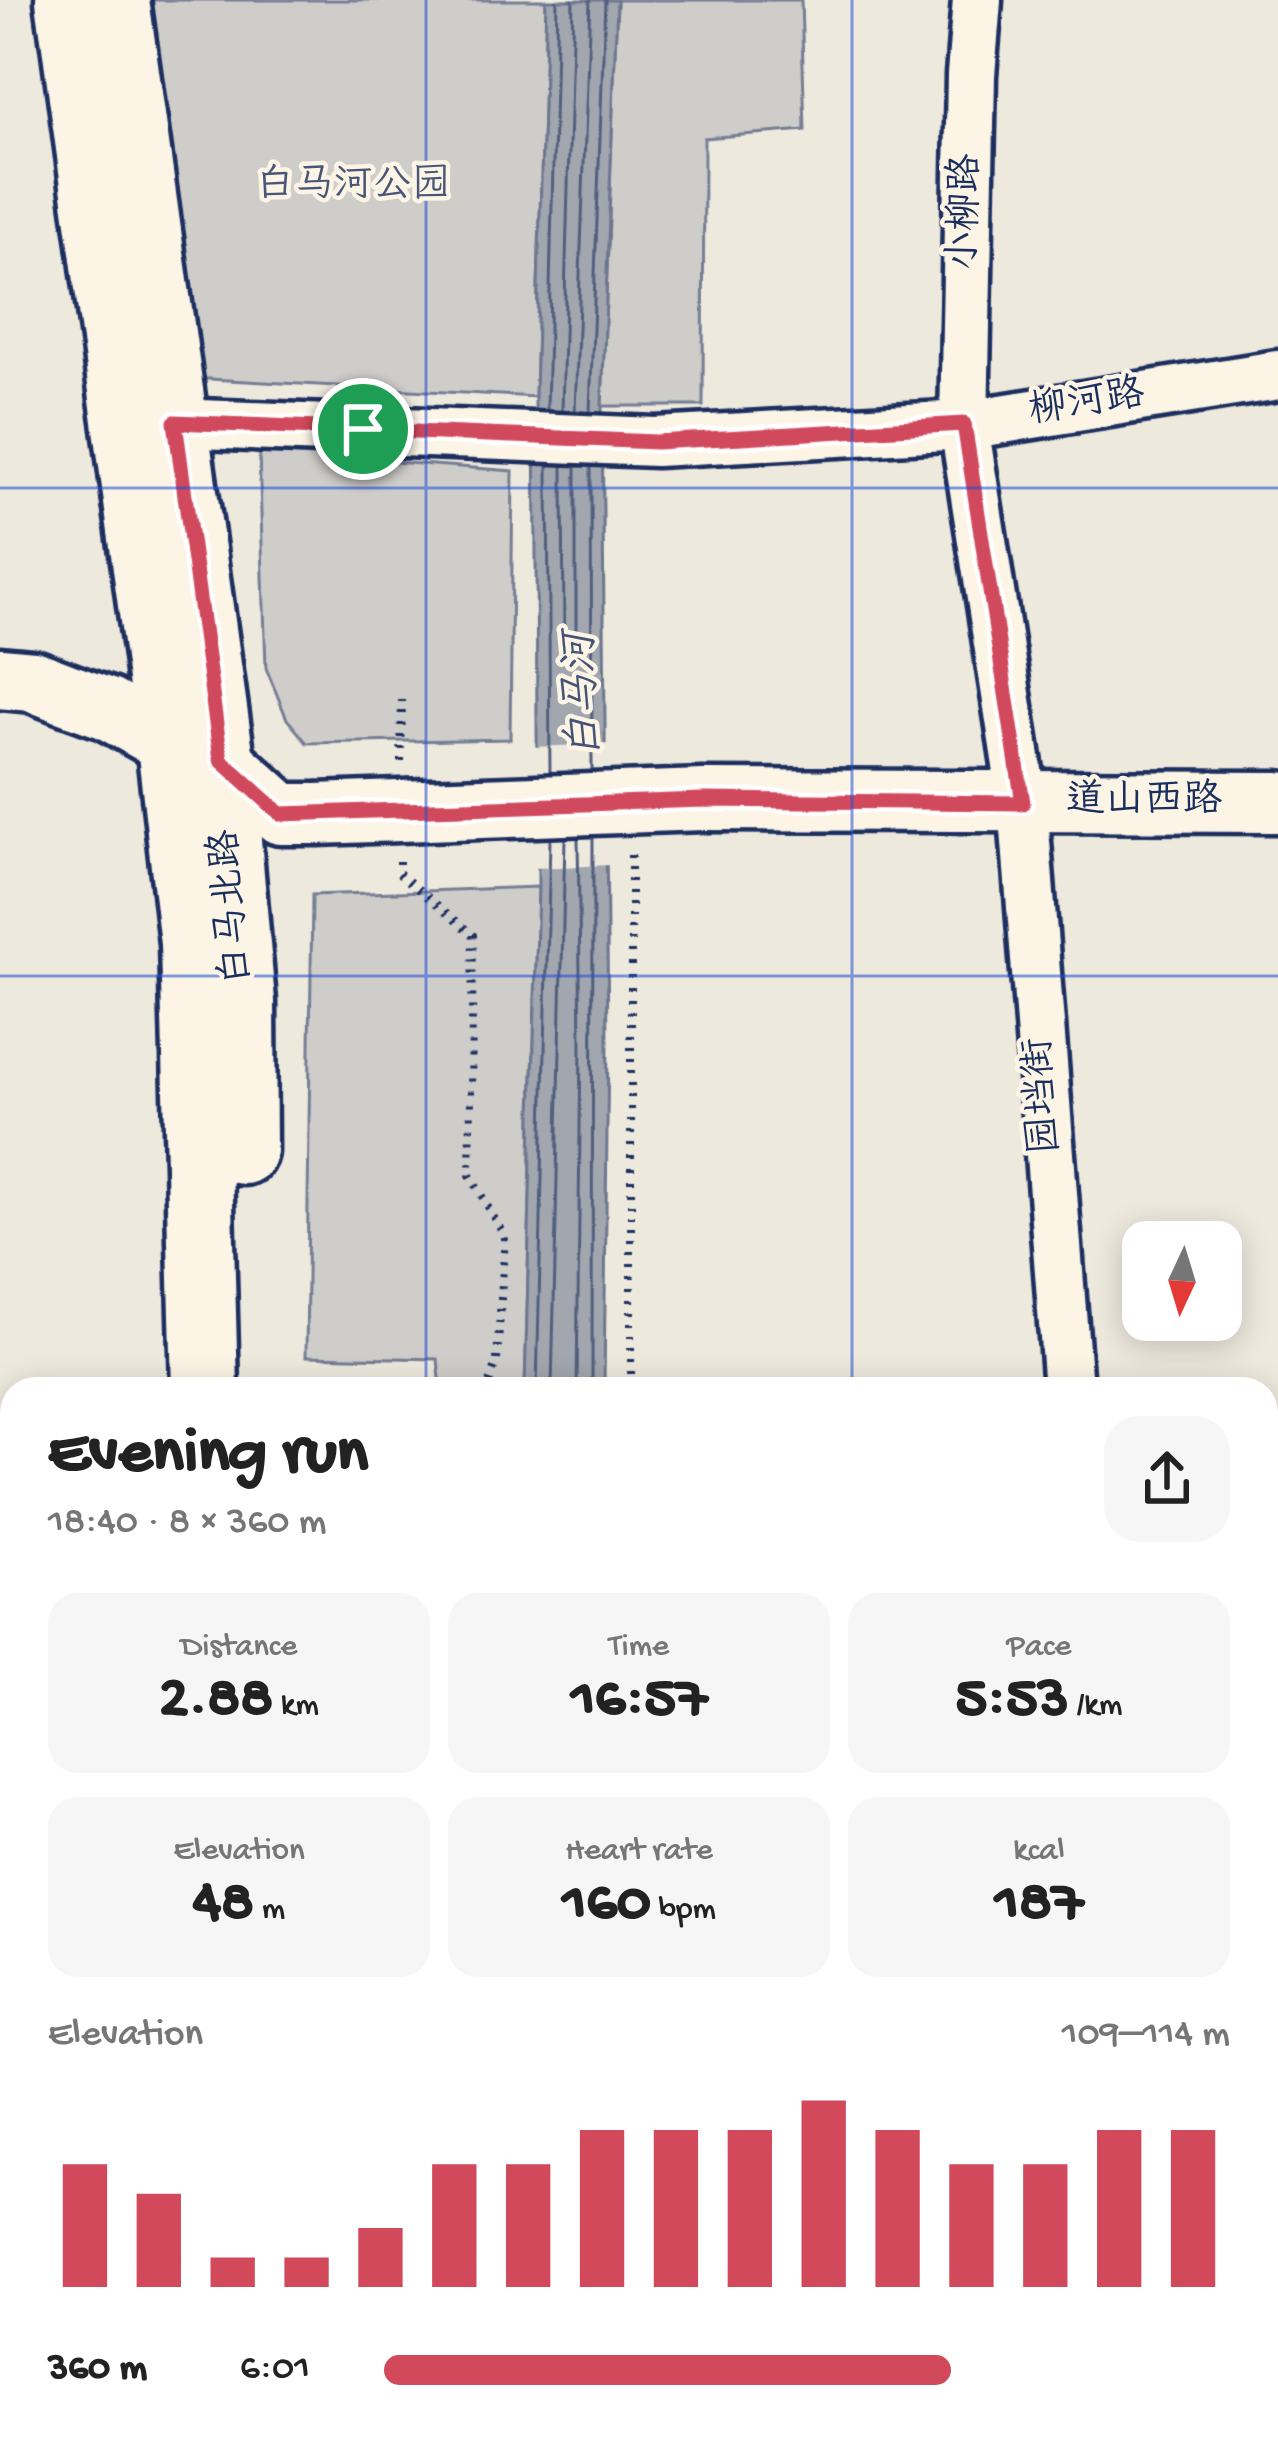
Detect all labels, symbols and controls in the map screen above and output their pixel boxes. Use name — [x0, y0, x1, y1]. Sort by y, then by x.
street label: 小柳路 — [941, 153, 992, 271]
park label: 白马河公园 — [255, 163, 451, 211]
street label: 柳河路 — [1025, 370, 1148, 437]
pin — [312, 378, 414, 480]
icon: arrive — [330, 396, 396, 462]
water label: 白马河 — [555, 625, 614, 759]
street label: 道山西路 — [1066, 777, 1222, 826]
street label: 白马北路 — [201, 827, 264, 987]
street label: 园垱街 — [1016, 1036, 1072, 1156]
north arrow — [1122, 1221, 1242, 1341]
map controls — [1122, 1221, 1242, 1341]
button: share — [1104, 1416, 1230, 1542]
text: Evening run — [48, 1417, 368, 1495]
text: 18:40 · 8 × 360 m — [48, 1501, 326, 1547]
text: Distance — [181, 1629, 297, 1667]
text: Time — [609, 1629, 669, 1667]
text: Pace — [1007, 1629, 1071, 1667]
text: 2.88 — [159, 1667, 273, 1737]
text: 16:57 — [571, 1667, 707, 1737]
text: 5:53 — [956, 1667, 1069, 1737]
text: km — [273, 1688, 319, 1726]
text: /km — [1069, 1688, 1122, 1726]
text: Elevation — [173, 1833, 305, 1871]
text: Heart rate — [565, 1833, 713, 1871]
text: kcal — [1013, 1833, 1065, 1871]
text: 48 — [193, 1871, 254, 1941]
text: 160 — [562, 1871, 651, 1941]
text: 187 — [995, 1871, 1083, 1941]
text: m — [254, 1892, 285, 1930]
text: bpm — [651, 1892, 716, 1930]
text: Elevation — [48, 2013, 203, 2059]
text: 109–114 m — [1062, 2013, 1230, 2059]
text: 360 m — [48, 2347, 147, 2393]
text: 6:01 — [240, 2347, 310, 2393]

